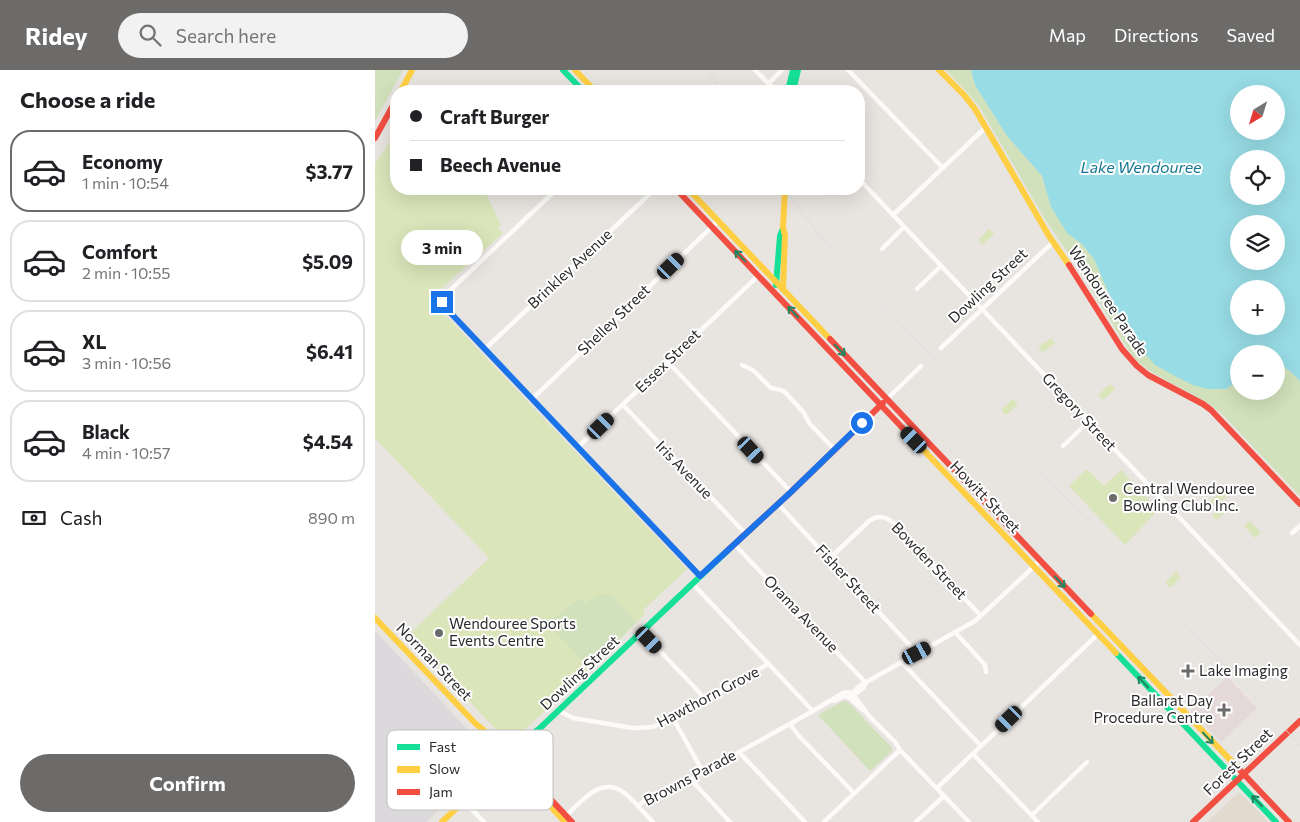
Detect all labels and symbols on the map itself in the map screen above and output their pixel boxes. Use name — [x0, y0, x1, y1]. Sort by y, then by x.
north arrow — [1230, 85, 1285, 140]
water label: Lake Wendouree — [1080, 157, 1202, 176]
street label: Brinkley Avenue — [524, 225, 615, 312]
callout: 3 min — [401, 230, 483, 264]
street label: Wendouree Parade — [1065, 242, 1152, 359]
street label: Dowling Street — [944, 244, 1031, 326]
car — [655, 250, 687, 282]
one-way arrow — [734, 250, 746, 262]
street label: Shelley Street — [573, 280, 653, 358]
route end — [431, 291, 453, 313]
one-way arrow — [787, 306, 799, 318]
street label: Essex Street — [631, 325, 704, 396]
one-way arrow — [834, 343, 846, 356]
street label: Gregory Street — [1039, 368, 1121, 454]
car — [585, 410, 617, 442]
route start — [851, 412, 873, 434]
car — [898, 424, 929, 456]
car — [735, 434, 766, 466]
street label: Iris Avenue — [653, 437, 717, 502]
street label: Howitt Street — [947, 456, 1025, 536]
place label: Central Wendouree Bowling Club Inc. — [1123, 479, 1255, 514]
marker: Central Wendouree Bowling Club Inc. — [1107, 492, 1119, 504]
street label: Bowden Street — [888, 518, 971, 603]
street label: Fisher Street — [812, 540, 885, 616]
street label: Orama Avenue — [761, 571, 843, 655]
one-way arrow — [1054, 576, 1066, 588]
place label: Wendouree Sports Events Centre — [449, 614, 576, 649]
street label: Norman Street — [393, 619, 476, 704]
car — [633, 624, 664, 656]
marker: Wendouree Sports Events Centre — [433, 627, 445, 639]
street label: Dowling Street — [536, 631, 623, 713]
car — [900, 639, 933, 667]
place label: Lake Imaging — [1199, 661, 1288, 679]
street label: Hawthorn Grove — [653, 662, 762, 731]
marker: Lake Imaging — [1181, 664, 1195, 678]
one-way arrow — [1137, 676, 1149, 688]
place label: Ballarat Day Procedure Centre — [1093, 691, 1213, 726]
car — [992, 703, 1025, 735]
marker: Ballarat Day Procedure Centre — [1217, 703, 1231, 717]
street label: Forest Street — [1199, 724, 1276, 799]
legend — [387, 730, 553, 810]
one-way arrow — [1202, 732, 1214, 745]
text: Fast — [429, 738, 456, 755]
street label: Browns Parade — [640, 745, 739, 809]
text: Slow — [429, 760, 460, 777]
text: Jam — [429, 783, 453, 800]
one-way arrow — [1251, 795, 1263, 808]

